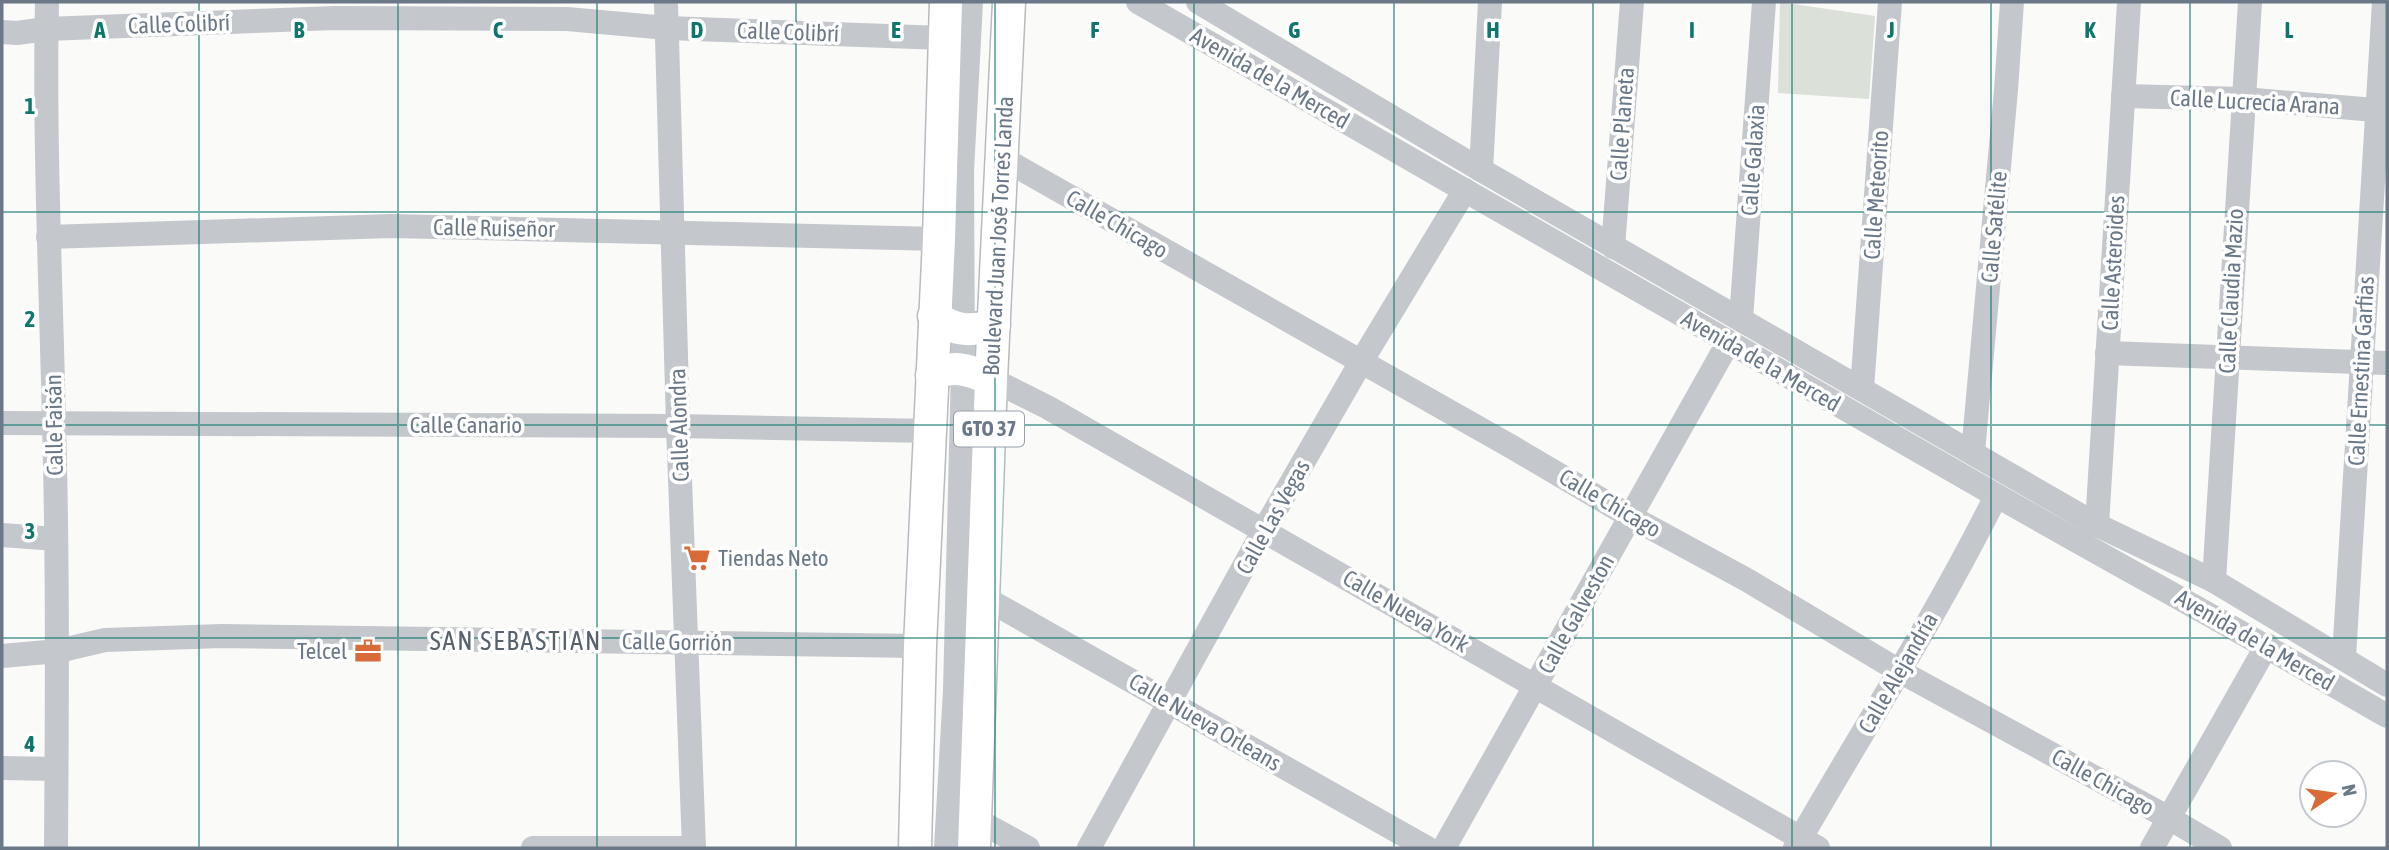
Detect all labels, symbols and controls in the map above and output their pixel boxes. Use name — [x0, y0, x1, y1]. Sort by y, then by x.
street label: Calle Colibrí — [128, 9, 230, 39]
text: A — [93, 17, 106, 43]
text: B — [294, 17, 305, 43]
text: C — [493, 17, 504, 43]
text: D — [691, 17, 704, 43]
street label: Calle Colibrí — [737, 17, 839, 47]
text: E — [891, 17, 901, 43]
text: F — [1090, 17, 1100, 43]
text: G — [1288, 17, 1300, 43]
text: H — [1486, 17, 1500, 43]
text: I — [1689, 17, 1695, 43]
text: J — [1886, 17, 1895, 43]
text: K — [2084, 17, 2096, 43]
text: L — [2285, 17, 2294, 43]
street label: Avenida de la Merced — [1186, 22, 1354, 134]
street label: Calle Planeta — [1605, 66, 1639, 182]
street label: Calle Lucrecia Arana — [2169, 85, 2341, 119]
text: 1 — [25, 93, 36, 119]
street label: Boulevard Juan José Torres Landa — [978, 95, 1018, 377]
street label: Calle Galaxia — [1736, 103, 1770, 217]
street label: Calle Meteorito — [1859, 130, 1893, 260]
street label: Calle Satélite — [1976, 170, 2012, 284]
street label: Calle Chicago — [1062, 185, 1172, 263]
street label: Calle Asteroides — [2096, 195, 2130, 331]
street label: Calle Claudia Mazio — [2214, 208, 2248, 374]
street label: Calle Ruiseñor — [433, 214, 556, 242]
street label: Calle Ernestina Garfias — [2343, 276, 2379, 466]
street label: Avenida de la Merced — [1677, 305, 1845, 417]
text: 2 — [25, 306, 35, 332]
street label: Calle Alondra — [664, 368, 694, 482]
street label: Calle Faisán — [40, 374, 68, 476]
street label: Calle Canario — [410, 412, 522, 438]
road number: GTO 37 — [954, 412, 1024, 446]
street label: Calle Las Vegas — [1231, 455, 1315, 579]
street label: Calle Chicago — [1555, 464, 1665, 542]
text: 3 — [25, 518, 35, 544]
supermarket icon: Tiendas Neto — [682, 543, 712, 573]
place label: Tiendas Neto — [718, 545, 829, 571]
street label: Calle Galveston — [1533, 550, 1619, 678]
street label: Calle Nueva York — [1338, 564, 1474, 658]
street label: Avenida de la Merced — [2171, 584, 2339, 696]
street label: Calle Alejandría — [1853, 608, 1943, 738]
district label: SAN SEBASTIAN — [430, 626, 602, 656]
street label: Calle Gorrión — [622, 628, 732, 656]
office icon: Telcel — [353, 636, 383, 666]
place label: Telcel — [297, 638, 347, 664]
street label: Calle Nueva Orleans — [1124, 668, 1286, 776]
text: 4 — [24, 731, 36, 757]
street label: Calle Chicago — [2047, 743, 2159, 821]
north arrow — [2298, 759, 2368, 829]
text: N — [2338, 782, 2362, 798]

